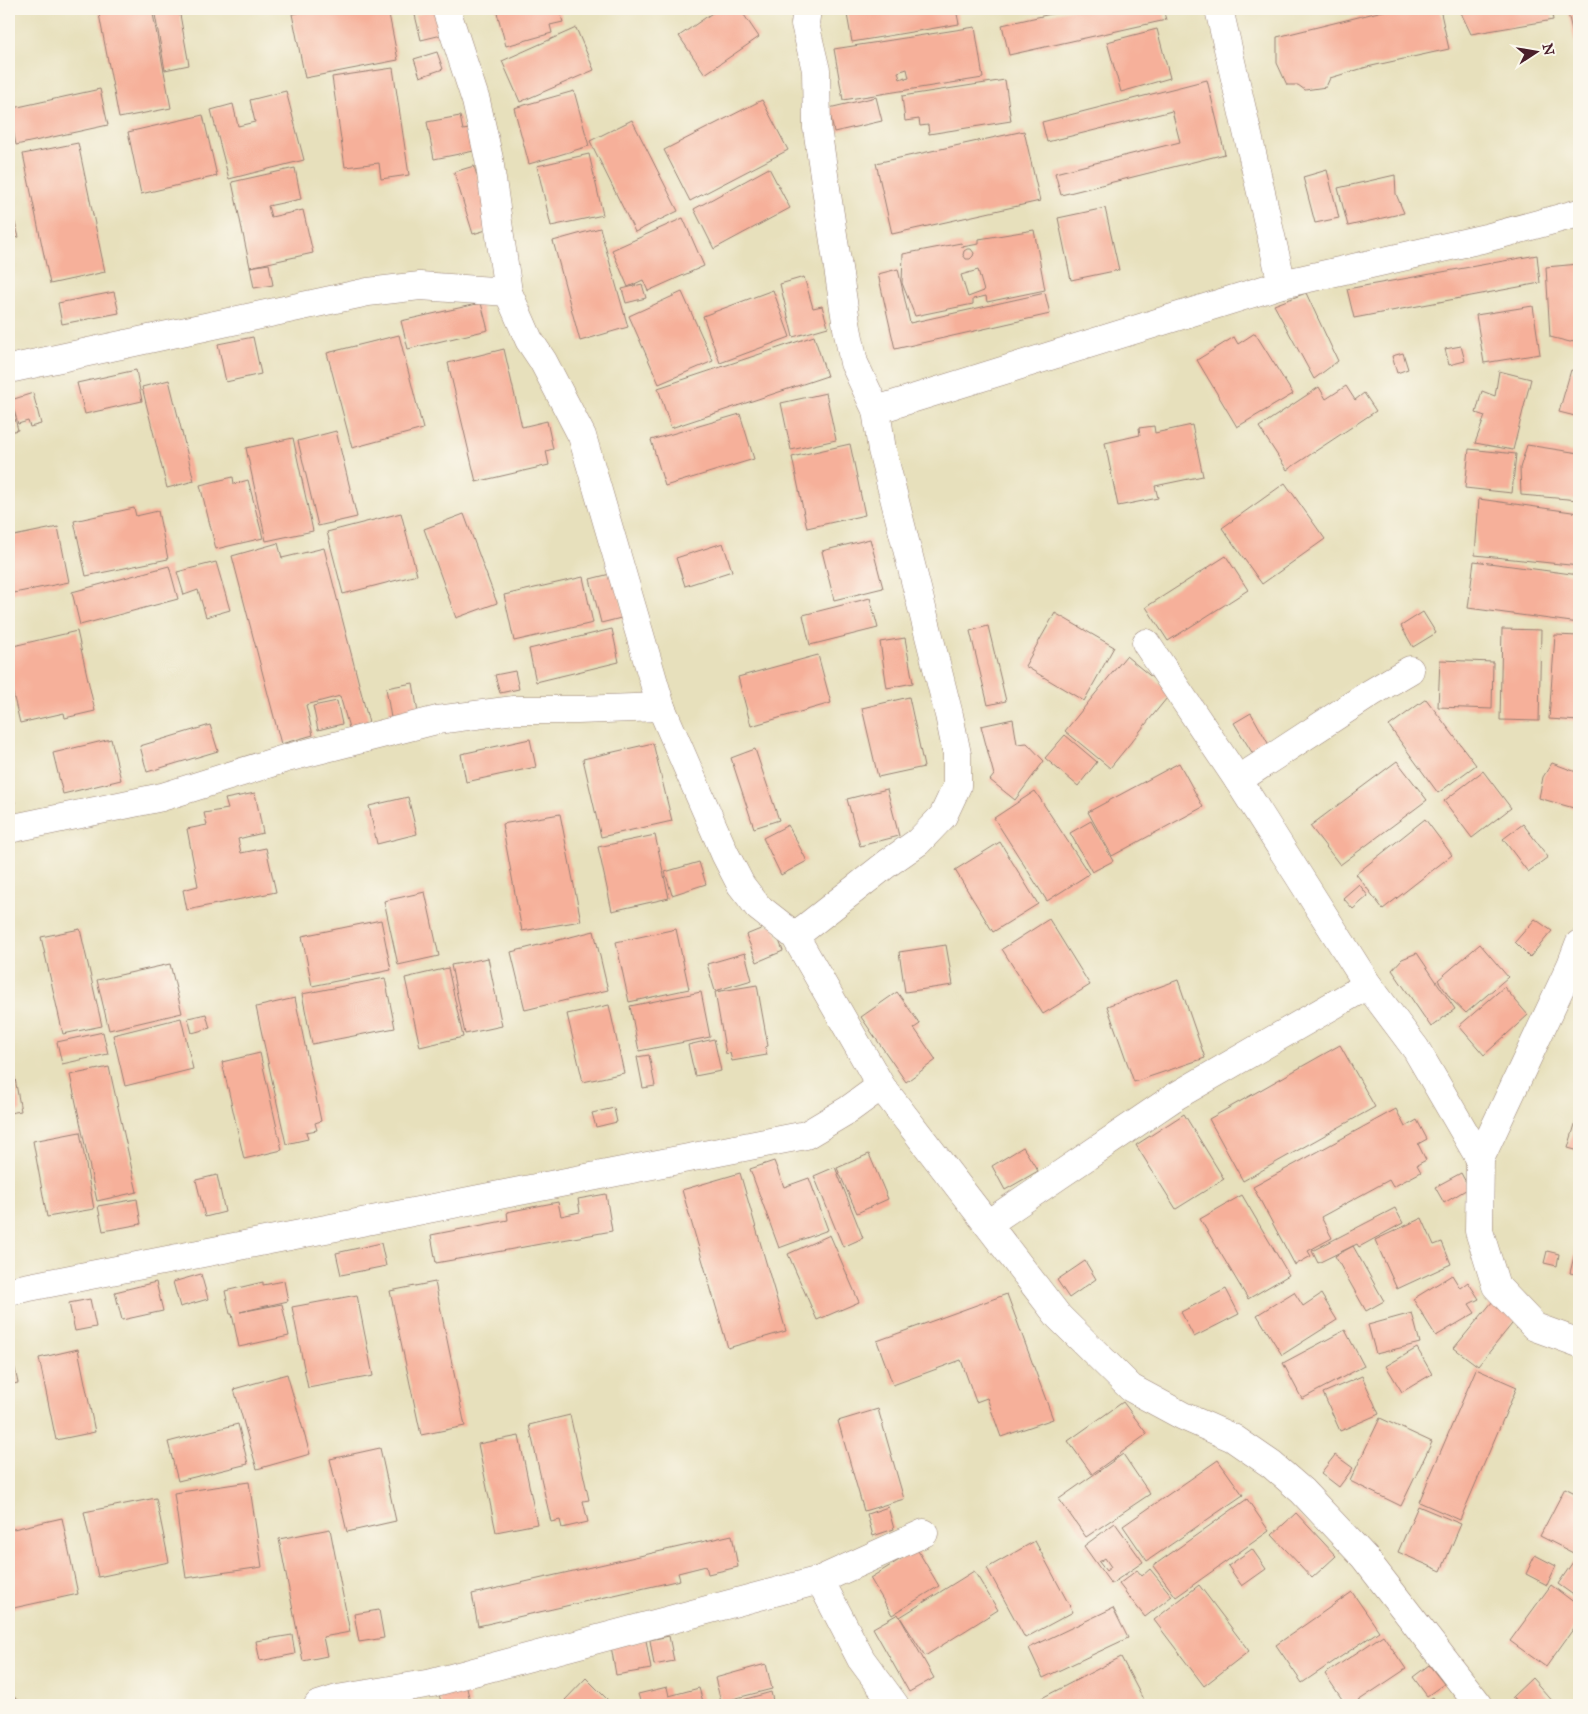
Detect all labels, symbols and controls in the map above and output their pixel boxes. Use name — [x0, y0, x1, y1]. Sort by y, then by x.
north arrow — [1510, 28, 1560, 78]
text: N — [1539, 42, 1558, 57]

